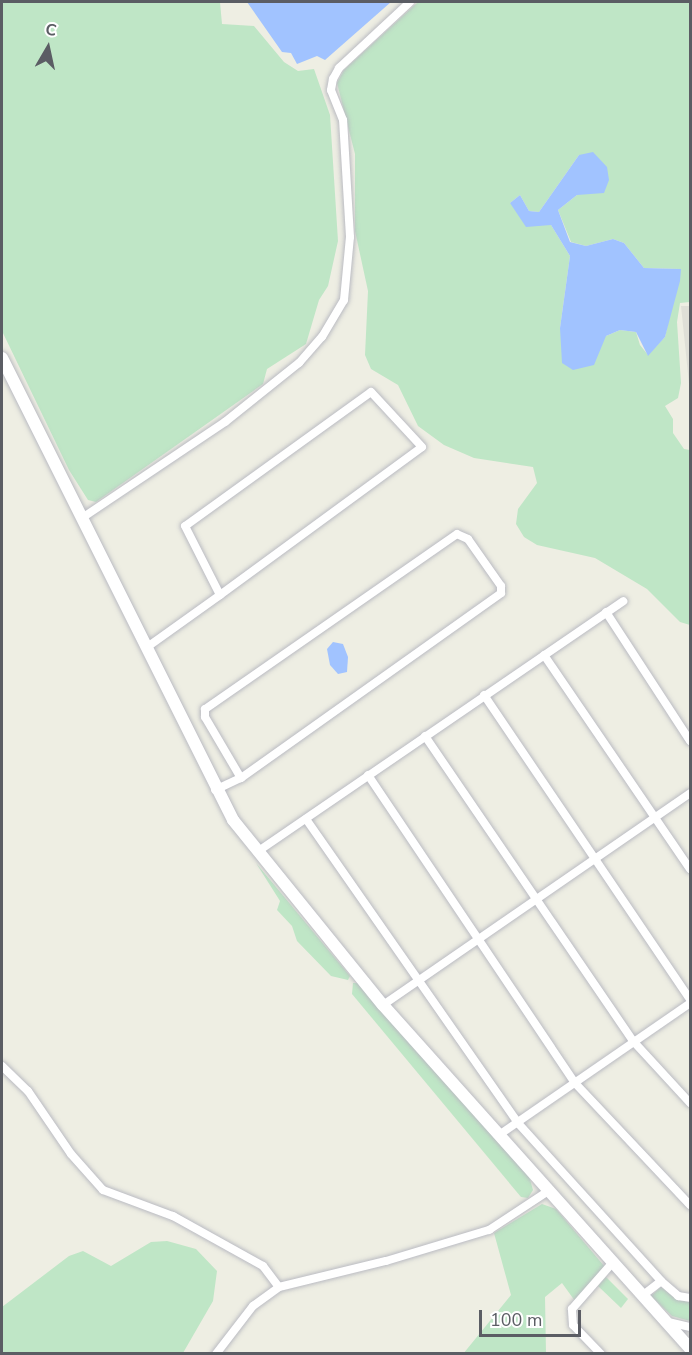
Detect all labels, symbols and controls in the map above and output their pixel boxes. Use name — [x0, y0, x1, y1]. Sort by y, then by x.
north arrow — [18, 18, 78, 78]
text: С — [44, 19, 58, 42]
scale bar — [482, 1298, 584, 1336]
text: 100 m — [490, 1308, 542, 1332]

